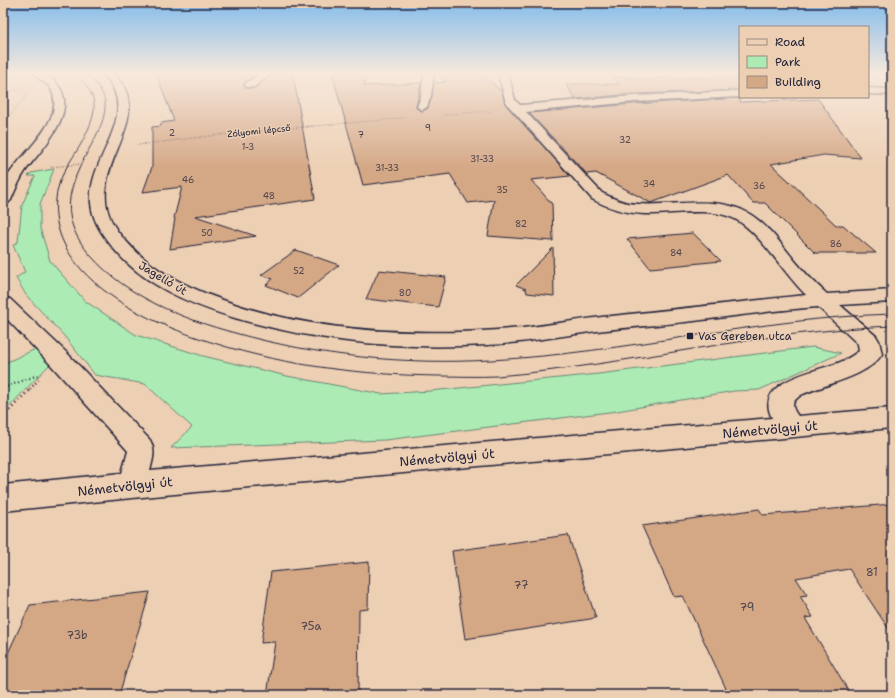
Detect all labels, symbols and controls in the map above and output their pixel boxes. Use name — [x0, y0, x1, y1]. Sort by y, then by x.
legend — [739, 26, 869, 98]
text: Road — [775, 34, 806, 50]
text: Park — [775, 54, 801, 70]
text: Building — [775, 74, 821, 90]
street label: Zólyomi lépcső — [227, 122, 291, 140]
house number: 9 — [425, 122, 431, 134]
house number: 2 — [169, 127, 175, 139]
house number: 7 — [358, 129, 364, 141]
house number: 32 — [619, 134, 631, 146]
house number: 1-3 — [242, 141, 254, 153]
house number: 31-33 — [470, 153, 494, 165]
house number: 31-33 — [375, 162, 399, 174]
house number: 46 — [182, 174, 194, 186]
house number: 34 — [643, 178, 655, 190]
house number: 36 — [753, 180, 765, 192]
house number: 35 — [496, 184, 508, 196]
house number: 48 — [263, 190, 275, 202]
house number: 82 — [515, 218, 527, 230]
house number: 50 — [201, 227, 213, 239]
house number: 86 — [830, 238, 842, 250]
house number: 84 — [670, 247, 682, 259]
street label: Jagelló út — [136, 258, 190, 299]
house number: 52 — [293, 265, 305, 277]
house number: 80 — [399, 287, 411, 299]
place label: Vas Gereben utca — [698, 329, 792, 344]
marker: Vas Gereben utca — [685, 331, 695, 341]
street label: Németvölgyi út — [722, 417, 819, 442]
street label: Németvölgyi út — [399, 445, 496, 470]
street label: Németvölgyi út — [77, 473, 174, 500]
house number: 81 — [866, 565, 878, 580]
house number: 77 — [514, 578, 529, 593]
house number: 79 — [740, 600, 755, 615]
house number: 75a — [301, 619, 322, 634]
house number: 73b — [67, 628, 87, 643]

